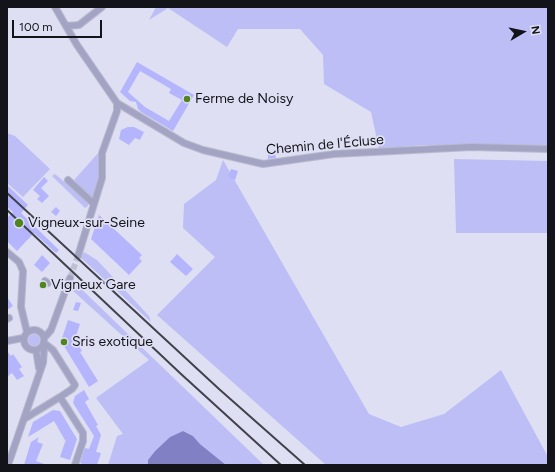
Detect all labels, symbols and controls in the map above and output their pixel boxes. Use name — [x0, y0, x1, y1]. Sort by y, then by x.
scale bar — [14, 12, 104, 38]
north arrow — [503, 12, 543, 52]
text: 100 m — [19, 20, 53, 34]
text: N — [528, 25, 542, 35]
place label: Ferme de Noisy — [195, 91, 293, 107]
marker: Ferme de Noisy — [182, 94, 192, 104]
street label: Chemin de l'Écluse — [265, 131, 385, 159]
place label: Vigneux-sur-Seine — [28, 215, 145, 231]
marker: Vigneux-sur-Seine — [13, 217, 25, 229]
place label: Vigneux Gare — [51, 277, 136, 293]
marker: Vigneux Gare — [38, 280, 48, 290]
place label: Sris exotique — [72, 334, 153, 350]
marker: Sris exotique — [59, 337, 69, 347]

